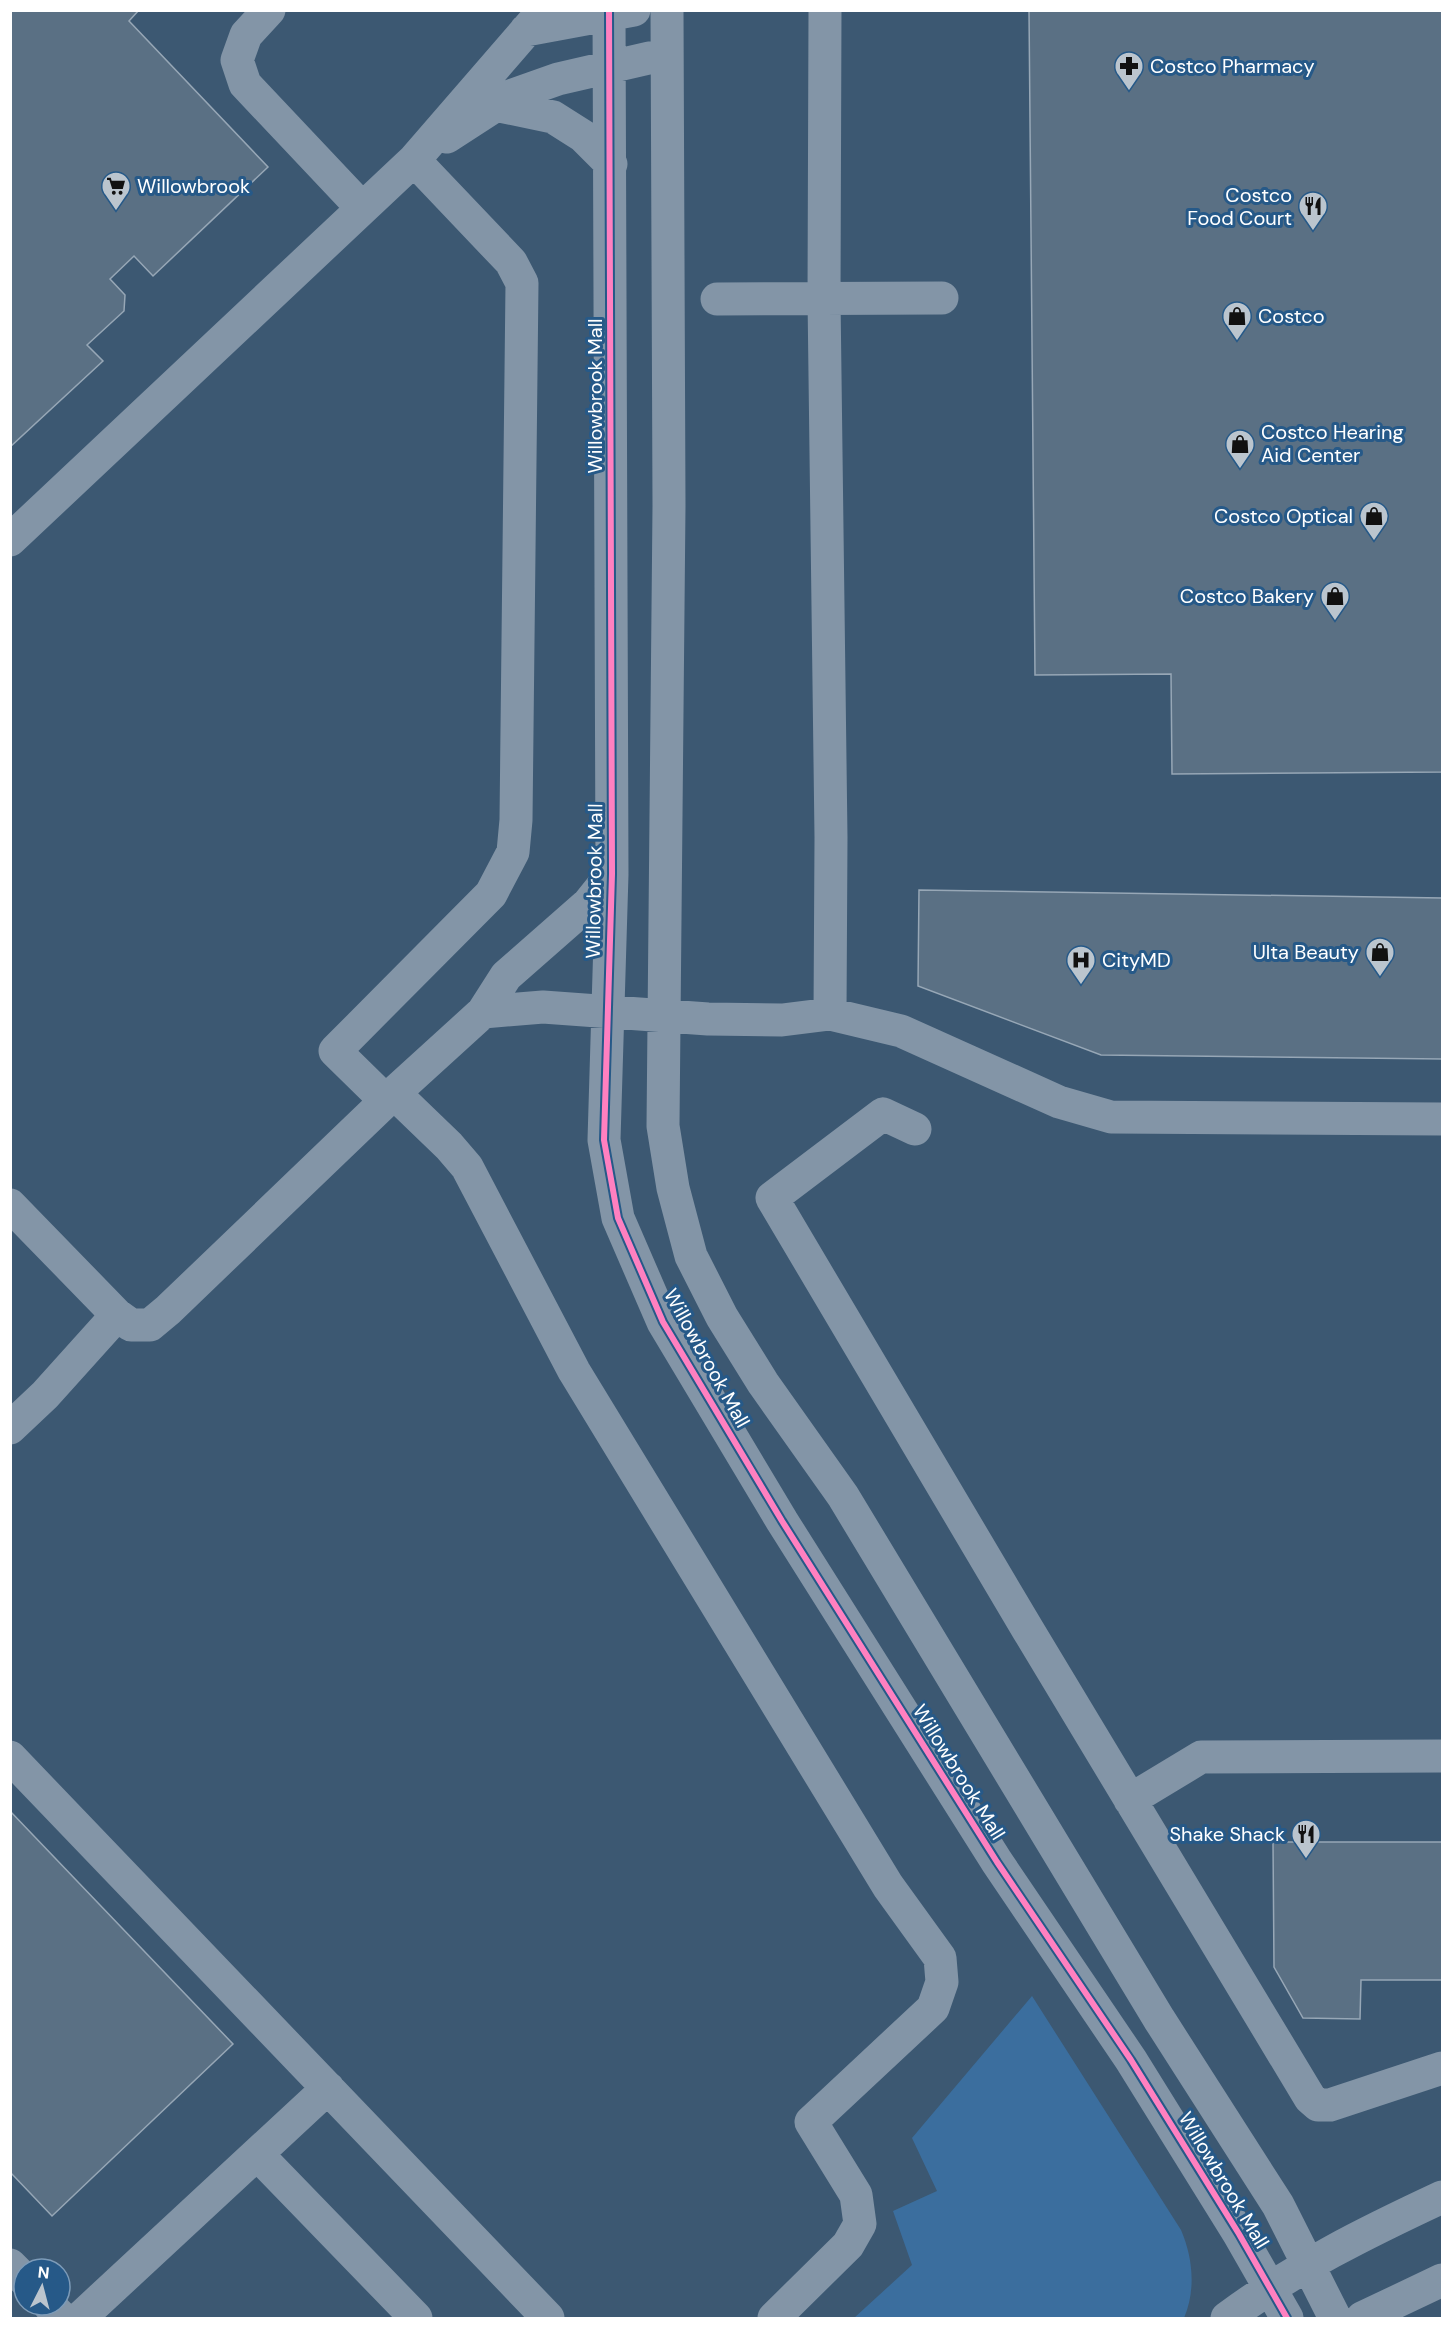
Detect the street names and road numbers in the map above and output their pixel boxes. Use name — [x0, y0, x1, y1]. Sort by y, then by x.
street label: Willowbrook Mall — [582, 318, 608, 474]
street label: Willowbrook Mall — [580, 803, 608, 959]
street label: Willowbrook Mall — [658, 1284, 756, 1432]
street label: Willowbrook Mall — [907, 1699, 1011, 1845]
street label: Willowbrook Mall — [1173, 2107, 1275, 2253]

